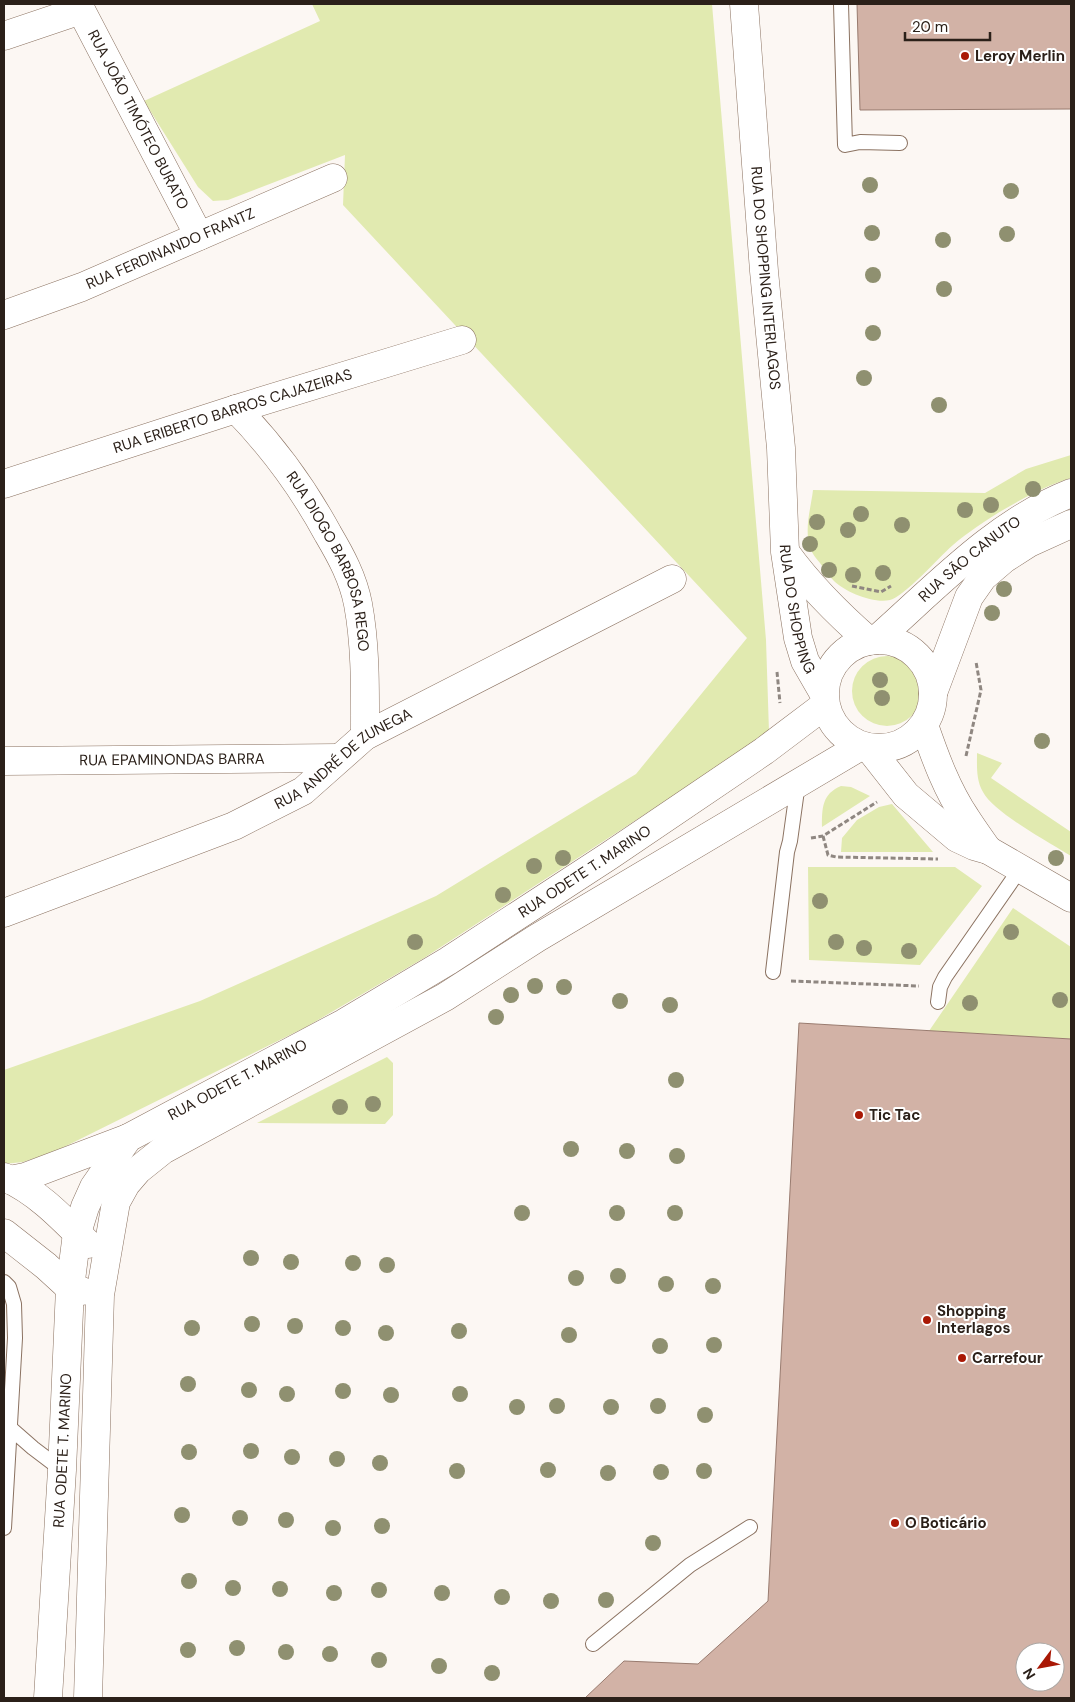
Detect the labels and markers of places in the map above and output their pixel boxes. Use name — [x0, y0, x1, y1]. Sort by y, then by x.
place label: Leroy Merlin — [975, 46, 1065, 66]
marker: Leroy Merlin — [959, 50, 971, 62]
place label: Tic Tac — [869, 1105, 920, 1125]
marker: Tic Tac — [853, 1109, 865, 1121]
place label: Shopping Interlagos — [937, 1301, 1010, 1338]
marker: Shopping Interlagos — [921, 1314, 933, 1326]
place label: Carrefour — [972, 1348, 1043, 1368]
marker: Carrefour — [956, 1352, 968, 1364]
place label: O Boticário — [905, 1513, 987, 1533]
marker: O Boticário — [889, 1517, 901, 1529]

